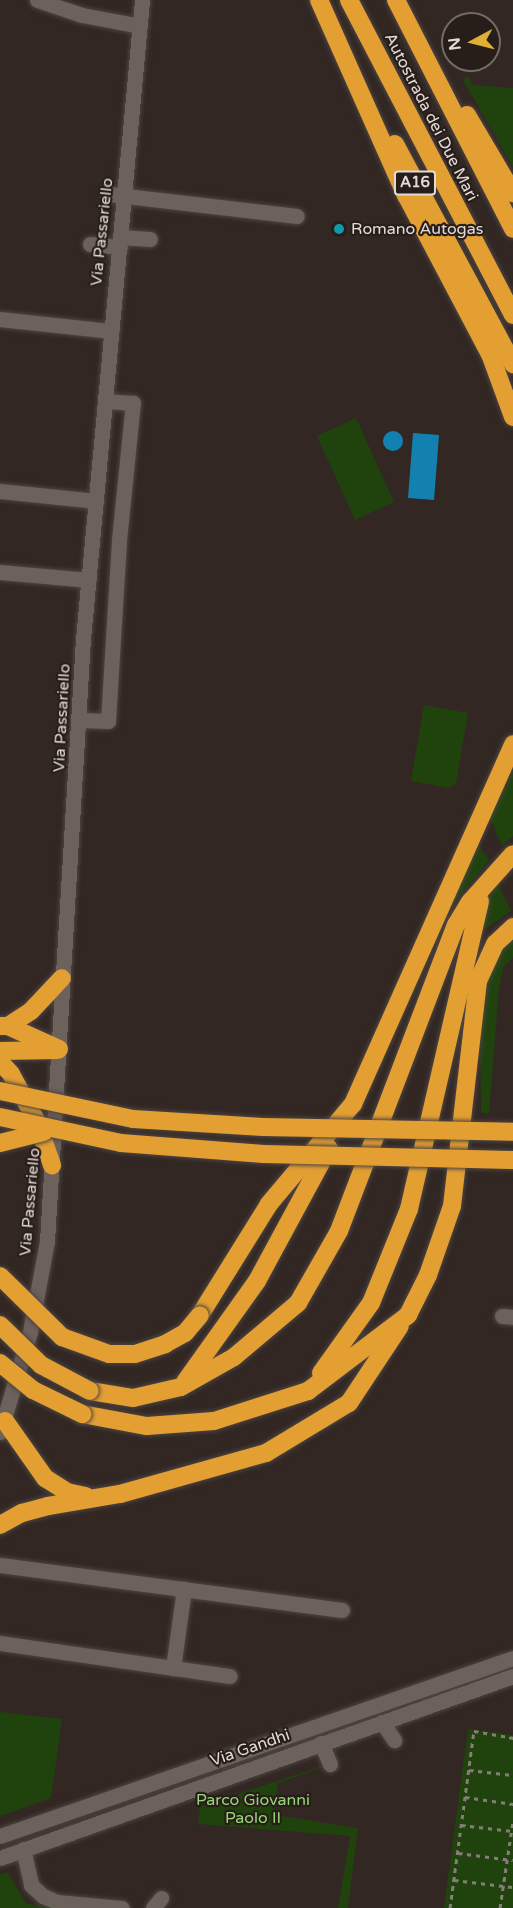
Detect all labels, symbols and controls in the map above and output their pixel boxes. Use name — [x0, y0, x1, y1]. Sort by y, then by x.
north arrow — [441, 12, 501, 72]
street label: Autostrada dei Due Mari — [380, 30, 482, 204]
text: N — [444, 36, 466, 52]
road number: A16 — [392, 171, 438, 195]
street label: Via Passariello — [87, 177, 117, 287]
place label: Romano Autogas — [351, 219, 483, 239]
marker: Romano Autogas — [332, 222, 346, 236]
street label: Via Passariello — [50, 663, 74, 773]
street label: Via Passariello — [16, 1147, 44, 1257]
street label: Via Gandhi — [208, 1725, 292, 1771]
park label: Parco Giovanni Paolo II — [196, 1790, 310, 1828]

